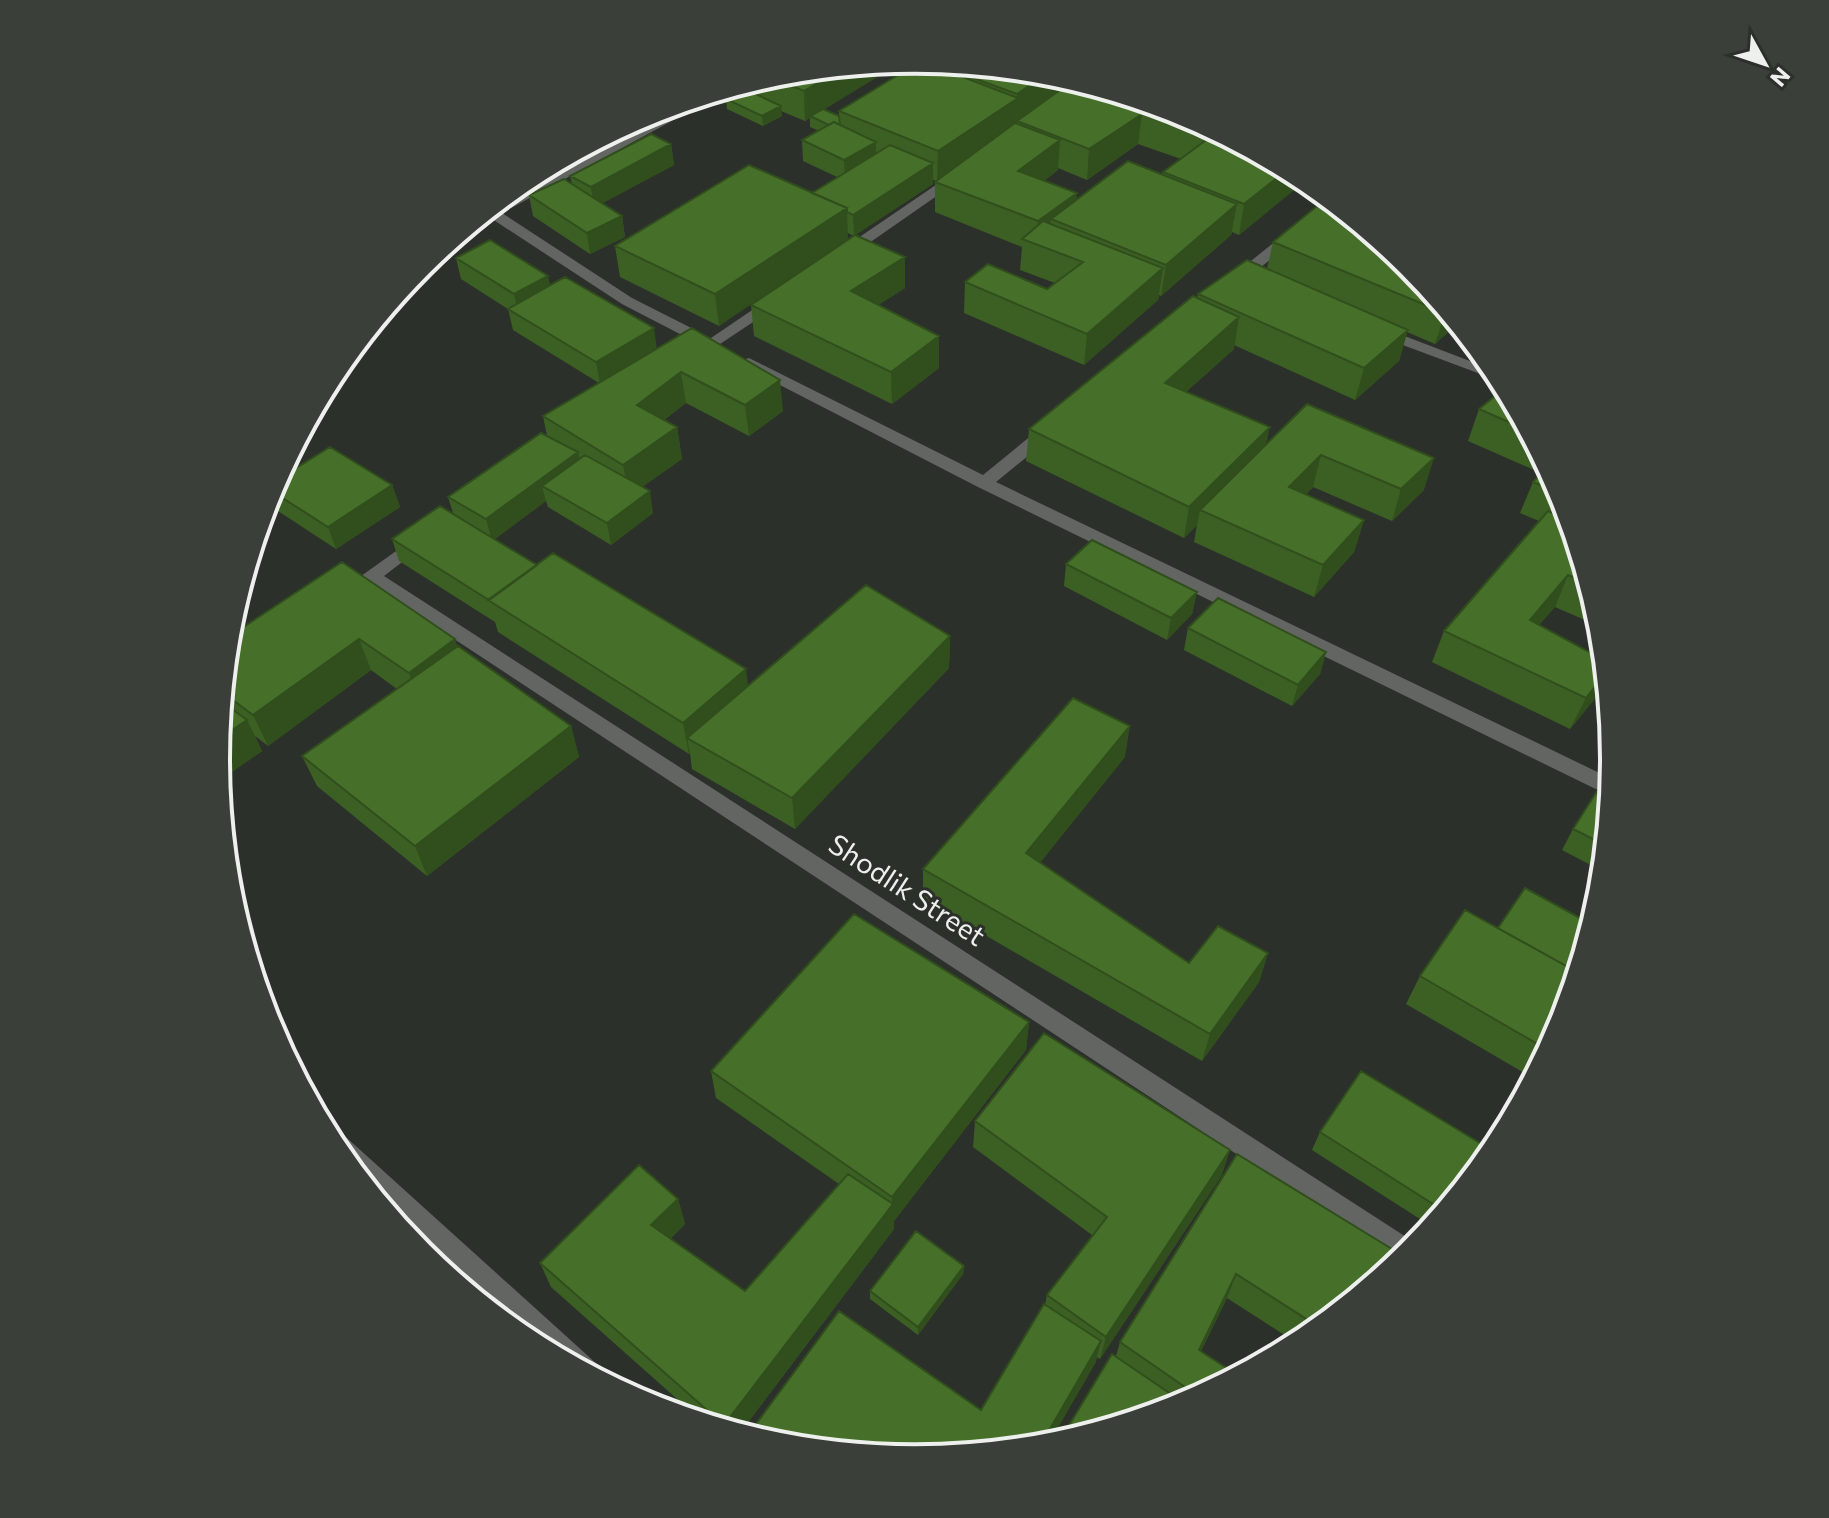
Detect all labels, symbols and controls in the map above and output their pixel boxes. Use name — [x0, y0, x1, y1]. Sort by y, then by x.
north arrow — [1725, 24, 1805, 104]
text: N — [1765, 62, 1796, 92]
street label: Shodlik Street — [823, 826, 992, 952]

